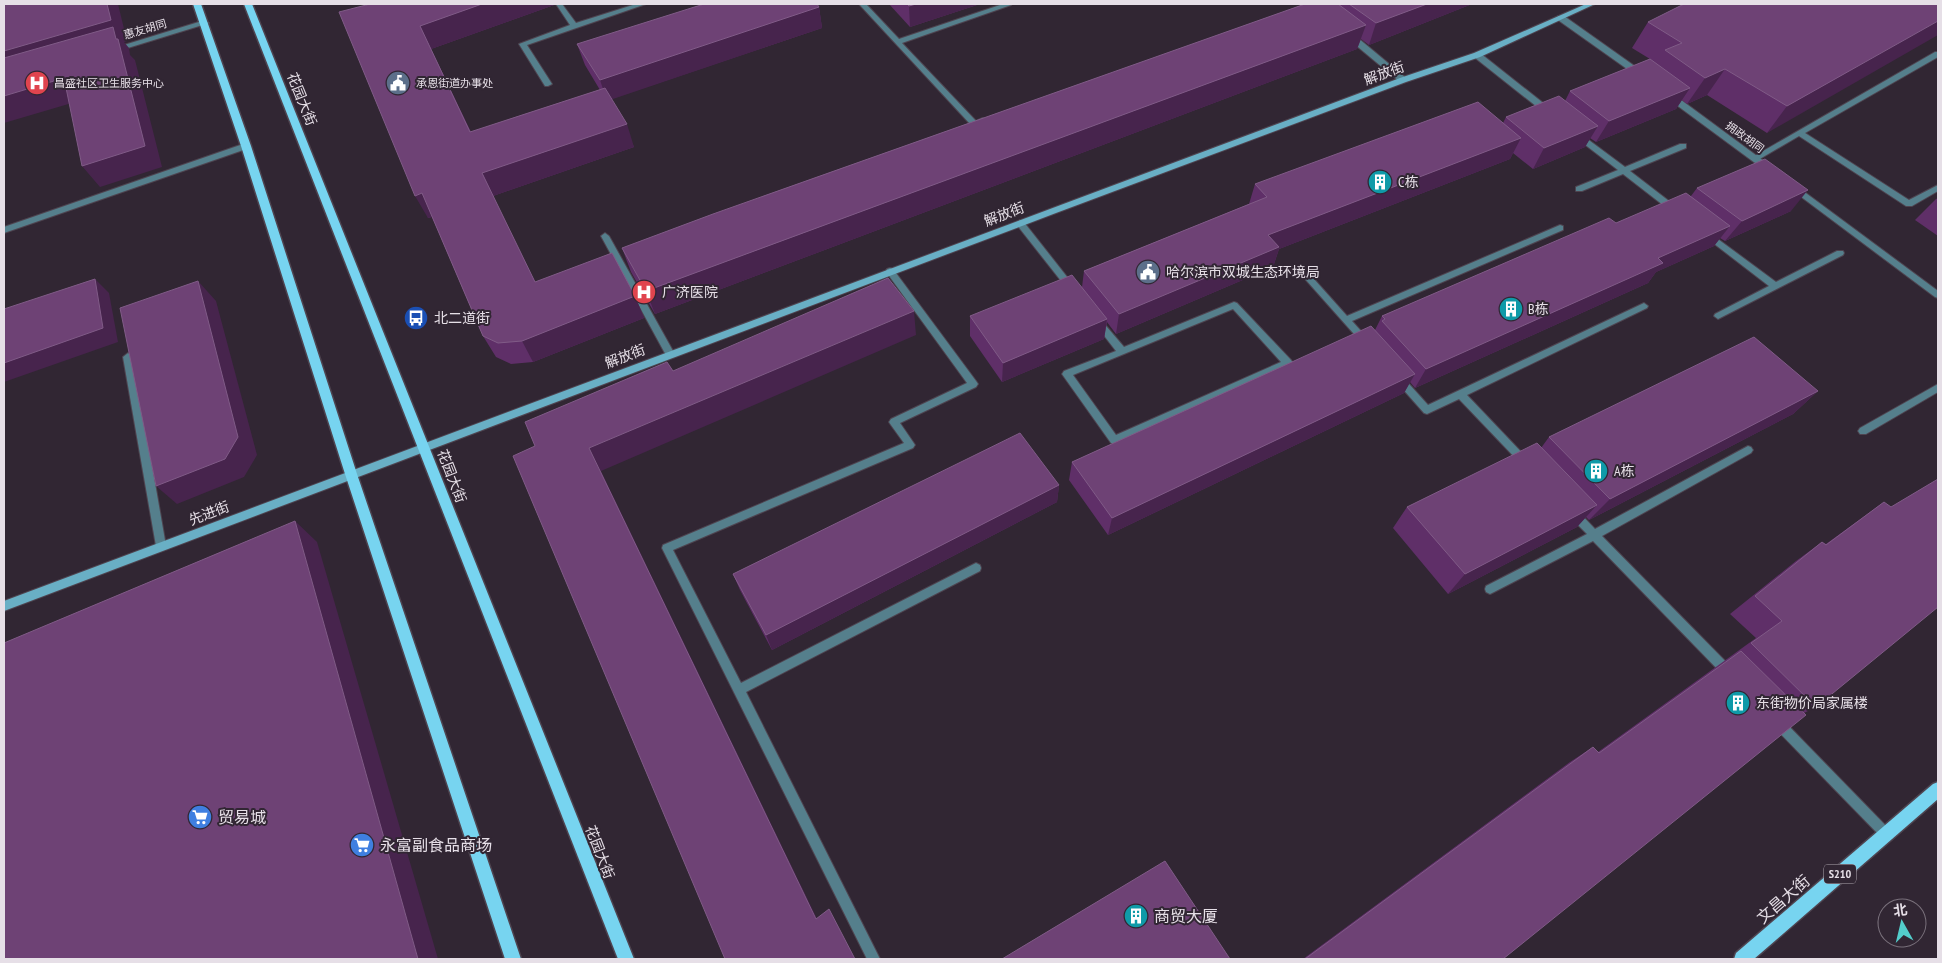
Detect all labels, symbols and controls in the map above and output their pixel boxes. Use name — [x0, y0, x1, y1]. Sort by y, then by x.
street label: 惠友胡同 — [122, 16, 168, 42]
street label: 解放街 — [1361, 57, 1407, 89]
hospital icon: 昌盛社区卫生服务中心 — [24, 70, 50, 96]
street label: 花园大街 — [283, 70, 321, 128]
public building icon: 承恩街道办事处 — [385, 70, 411, 96]
place label: 昌盛社区卫生服务中心 — [54, 76, 164, 90]
place label: 承恩街道办事处 — [416, 76, 493, 90]
street label: 拥政胡同 — [1723, 118, 1767, 156]
building icon: C栋 — [1367, 169, 1393, 195]
place label: C栋 — [1398, 173, 1418, 191]
street label: 解放街 — [981, 198, 1027, 230]
public building icon: 哈尔滨市双城生态环境局 — [1135, 259, 1161, 285]
place label: 哈尔滨市双城生态环境局 — [1166, 263, 1320, 281]
hospital icon: 广济医院 — [631, 279, 657, 305]
place label: 广济医院 — [662, 283, 718, 301]
building icon: B栋 — [1498, 296, 1524, 322]
place label: B栋 — [1528, 300, 1549, 318]
bus stop icon: 北二道街 — [403, 305, 429, 331]
place label: 北二道街 — [434, 309, 490, 327]
street label: 解放街 — [602, 340, 648, 372]
street label: 花园大街 — [434, 447, 470, 505]
building icon: A栋 — [1583, 458, 1609, 484]
place label: A栋 — [1614, 462, 1635, 480]
street label: 先进街 — [186, 497, 232, 529]
building icon: 东街物价局家属楼 — [1725, 690, 1751, 716]
place label: 东街物价局家属楼 — [1756, 694, 1868, 712]
supermarket icon: 贸易城 — [187, 804, 213, 830]
place label: 贸易城 — [218, 807, 266, 827]
street label: 花园大街 — [582, 823, 618, 881]
supermarket icon: 永富副食品商场 — [349, 832, 375, 858]
place label: 永富副食品商场 — [380, 835, 492, 855]
road number: S210 — [1824, 864, 1856, 884]
street label: 文昌大街 — [1752, 870, 1814, 928]
north arrow — [1877, 898, 1927, 948]
text: 北 — [1892, 900, 1908, 920]
building icon: 商贸大厦 — [1123, 903, 1149, 929]
place label: 商贸大厦 — [1154, 906, 1218, 926]

